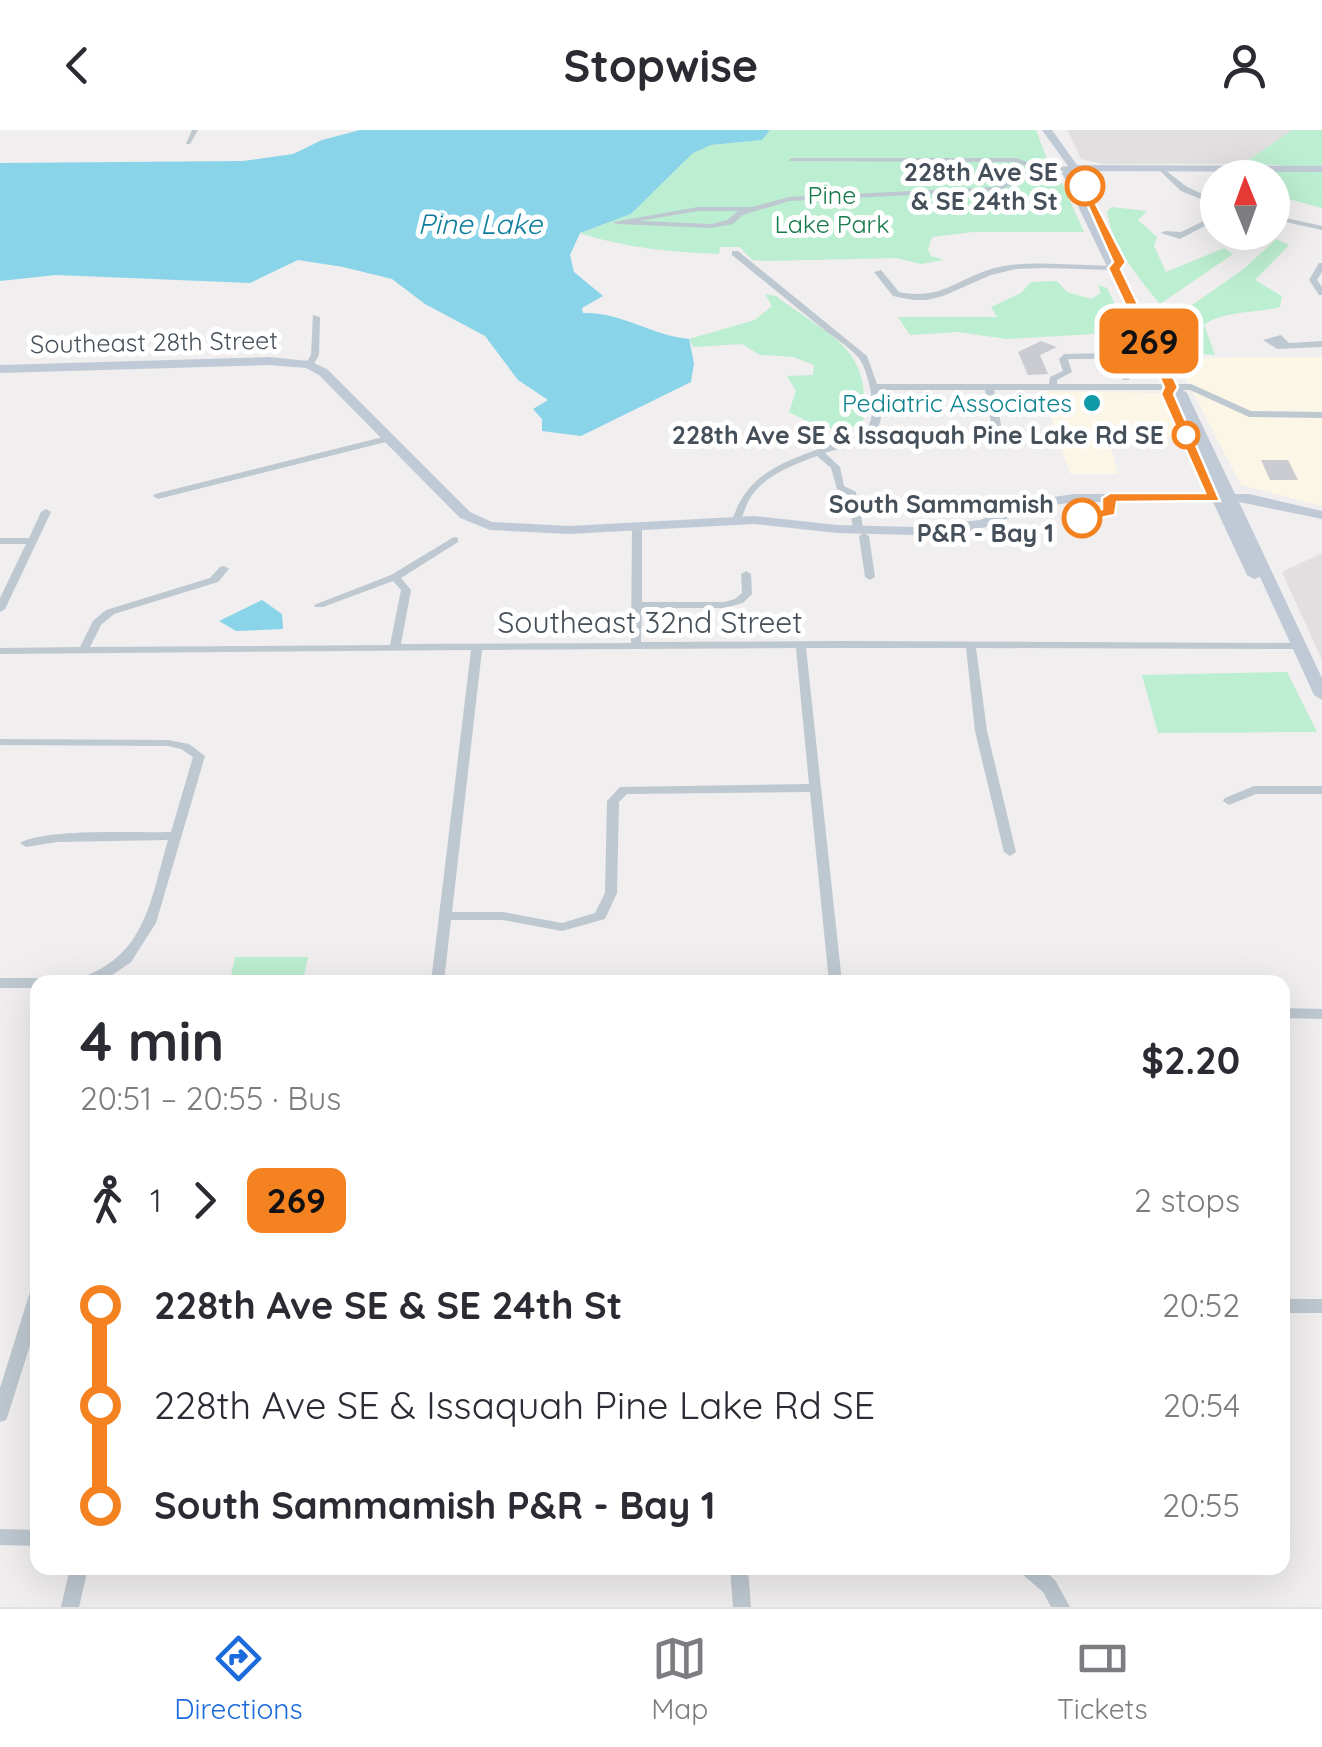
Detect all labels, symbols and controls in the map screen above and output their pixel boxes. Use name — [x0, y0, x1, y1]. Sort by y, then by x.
text: Stopwise — [564, 37, 758, 93]
icon: back — [50, 38, 105, 93]
icon: person — [1217, 38, 1272, 93]
place label: 228th Ave SE & SE 24th St — [904, 156, 1058, 216]
north arrow — [1200, 160, 1290, 250]
map controls — [1200, 160, 1290, 250]
marker: 228th Ave SE & SE 24th St — [1066, 167, 1104, 205]
park label: Pine Lake Park — [774, 179, 890, 239]
water label: Pine Lake — [418, 206, 543, 241]
line badge: 269 — [1092, 308, 1206, 374]
text: 269 — [1119, 319, 1179, 363]
street label: Southeast 28th Street — [30, 324, 278, 359]
place label: Pediatric Associates — [842, 387, 1072, 418]
marker: Pediatric Associates — [1081, 392, 1103, 414]
place label: 228th Ave SE & Issaquah Pine Lake Rd SE — [672, 419, 1164, 450]
marker: 228th Ave SE & Issaquah Pine Lake Rd SE — [1173, 422, 1199, 448]
place label: South Sammamish P&R - Bay 1 — [829, 488, 1054, 548]
marker: South Sammamish P&R - Bay 1 — [1063, 499, 1101, 537]
street label: Southeast 32nd Street — [498, 603, 802, 641]
text: 4 min — [80, 1006, 224, 1075]
text: $2.20 — [1141, 1036, 1240, 1084]
text: 20:51 – 20:55 · Bus — [80, 1078, 341, 1118]
icon: walk — [80, 1173, 135, 1228]
icon: forward — [177, 1173, 232, 1228]
text: 269 — [267, 1178, 326, 1222]
text: 1 — [150, 1180, 162, 1220]
text: 2 stops — [1134, 1180, 1240, 1220]
text: 228th Ave SE & SE 24th St — [154, 1281, 622, 1329]
text: 20:52 — [1162, 1285, 1240, 1325]
text: 228th Ave SE & Issaquah Pine Lake Rd SE — [154, 1381, 875, 1429]
text: 20:54 — [1163, 1385, 1240, 1425]
text: South Sammamish P&R - Bay 1 — [154, 1481, 716, 1529]
text: 20:55 — [1162, 1485, 1240, 1525]
tab: Directions — [174, 1631, 303, 1726]
tab: Map — [651, 1631, 708, 1726]
tab: Tickets — [1057, 1631, 1148, 1726]

